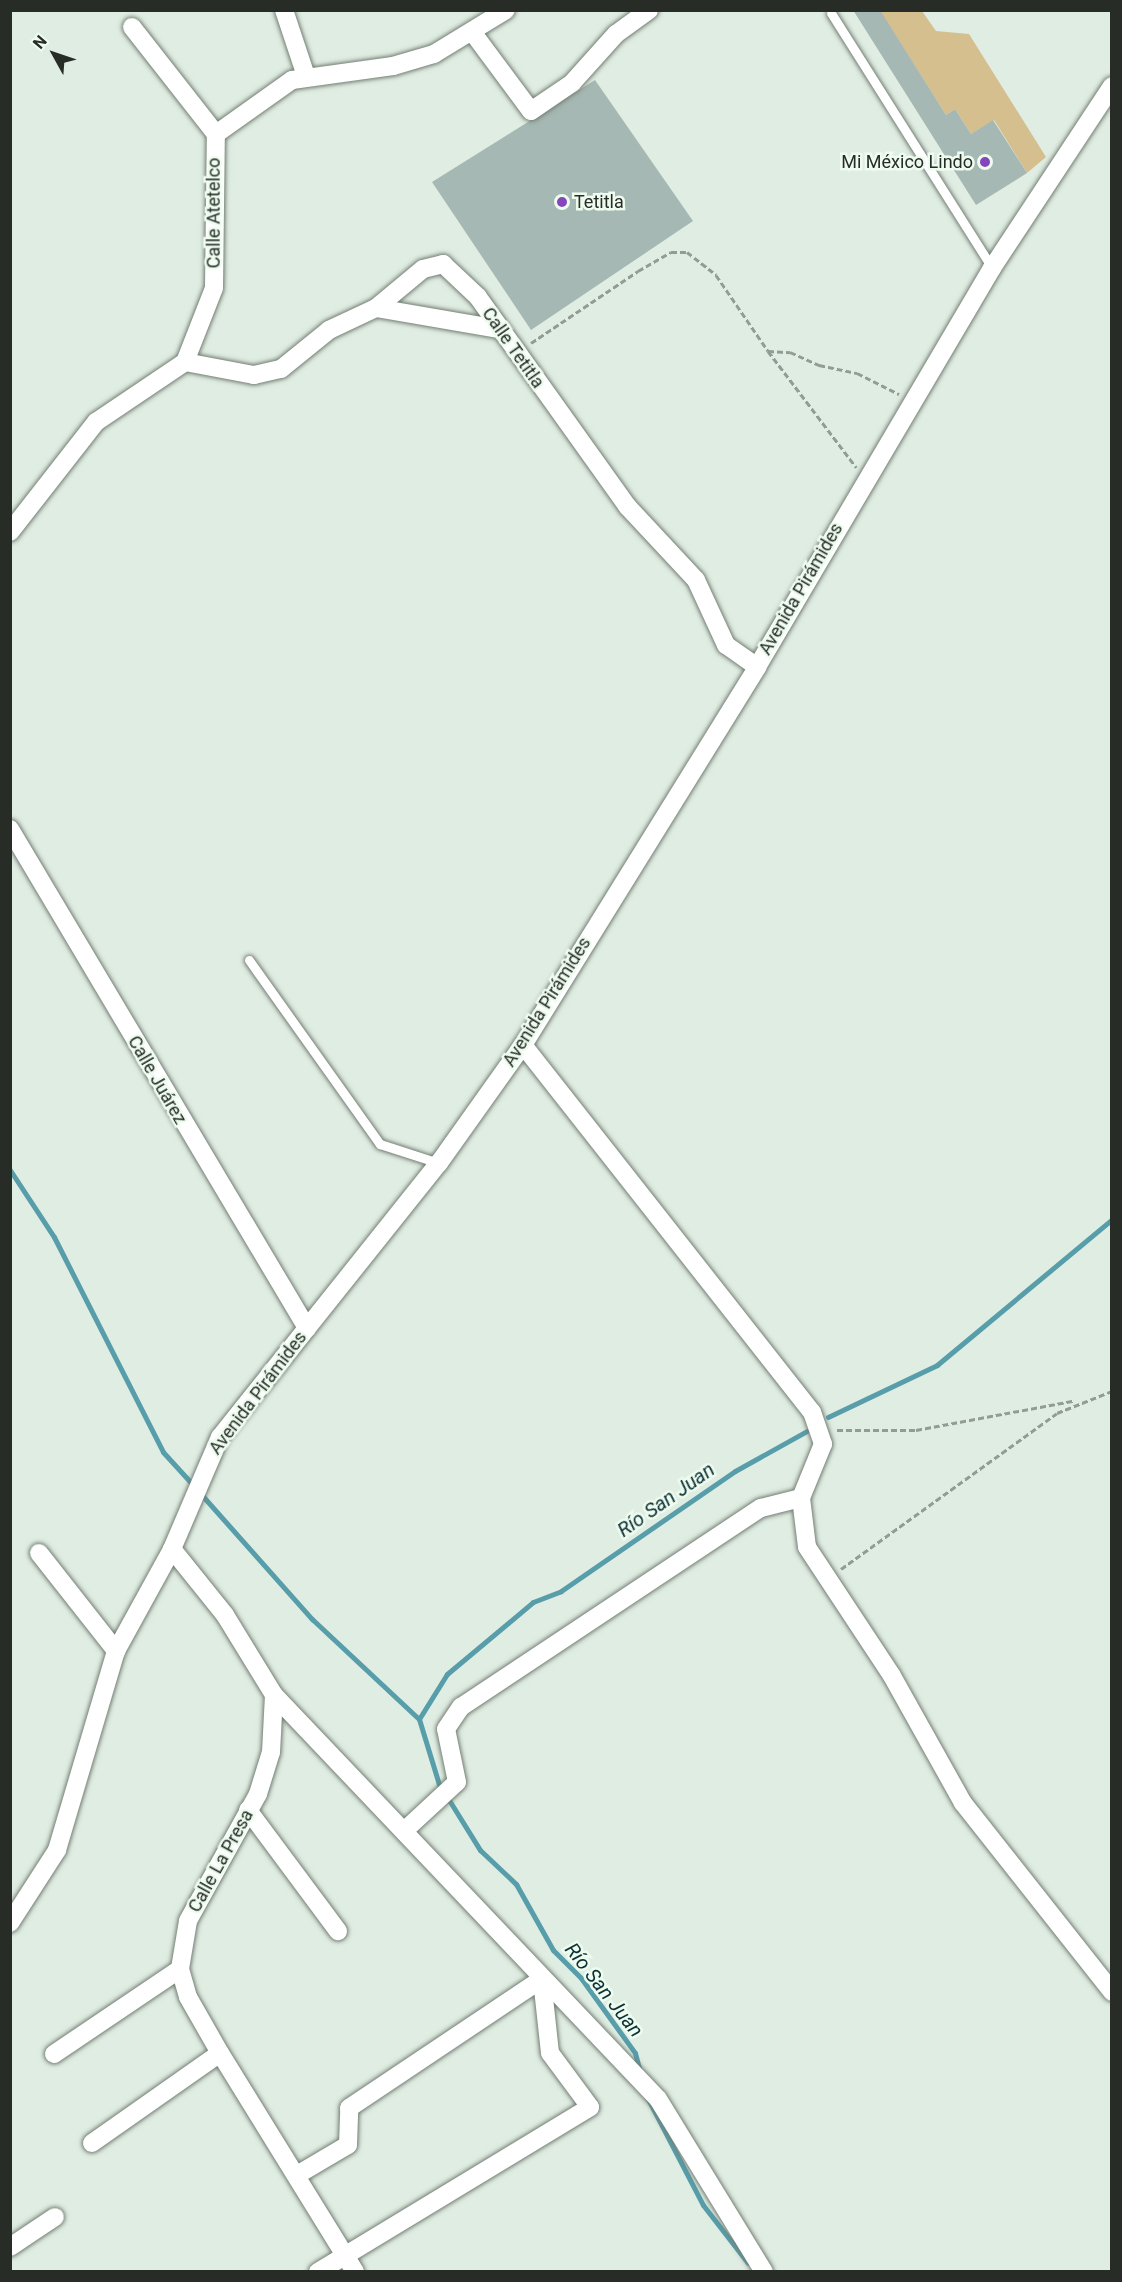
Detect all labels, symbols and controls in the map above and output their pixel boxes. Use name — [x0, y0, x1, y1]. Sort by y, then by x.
north arrow — [24, 24, 84, 84]
text: N — [29, 32, 51, 53]
place label: Mi México Lindo — [841, 151, 973, 173]
marker: Mi México Lindo — [978, 155, 992, 169]
street label: Calle Atetelco — [203, 158, 225, 268]
place label: Tetitla — [574, 191, 624, 213]
marker: Tetitla — [555, 195, 569, 209]
street label: Calle Tetitla — [477, 303, 549, 393]
street label: Avenida Pirámides — [754, 519, 848, 659]
street label: Avenida Pirámides — [498, 933, 596, 1071]
street label: Calle Juárez — [123, 1032, 191, 1128]
street label: Avenida Pirámides — [205, 1327, 311, 1459]
water label: Río San Juan — [613, 1458, 719, 1542]
street label: Calle La Presa — [184, 1806, 258, 1916]
water label: Río San Juan — [560, 1938, 648, 2042]

